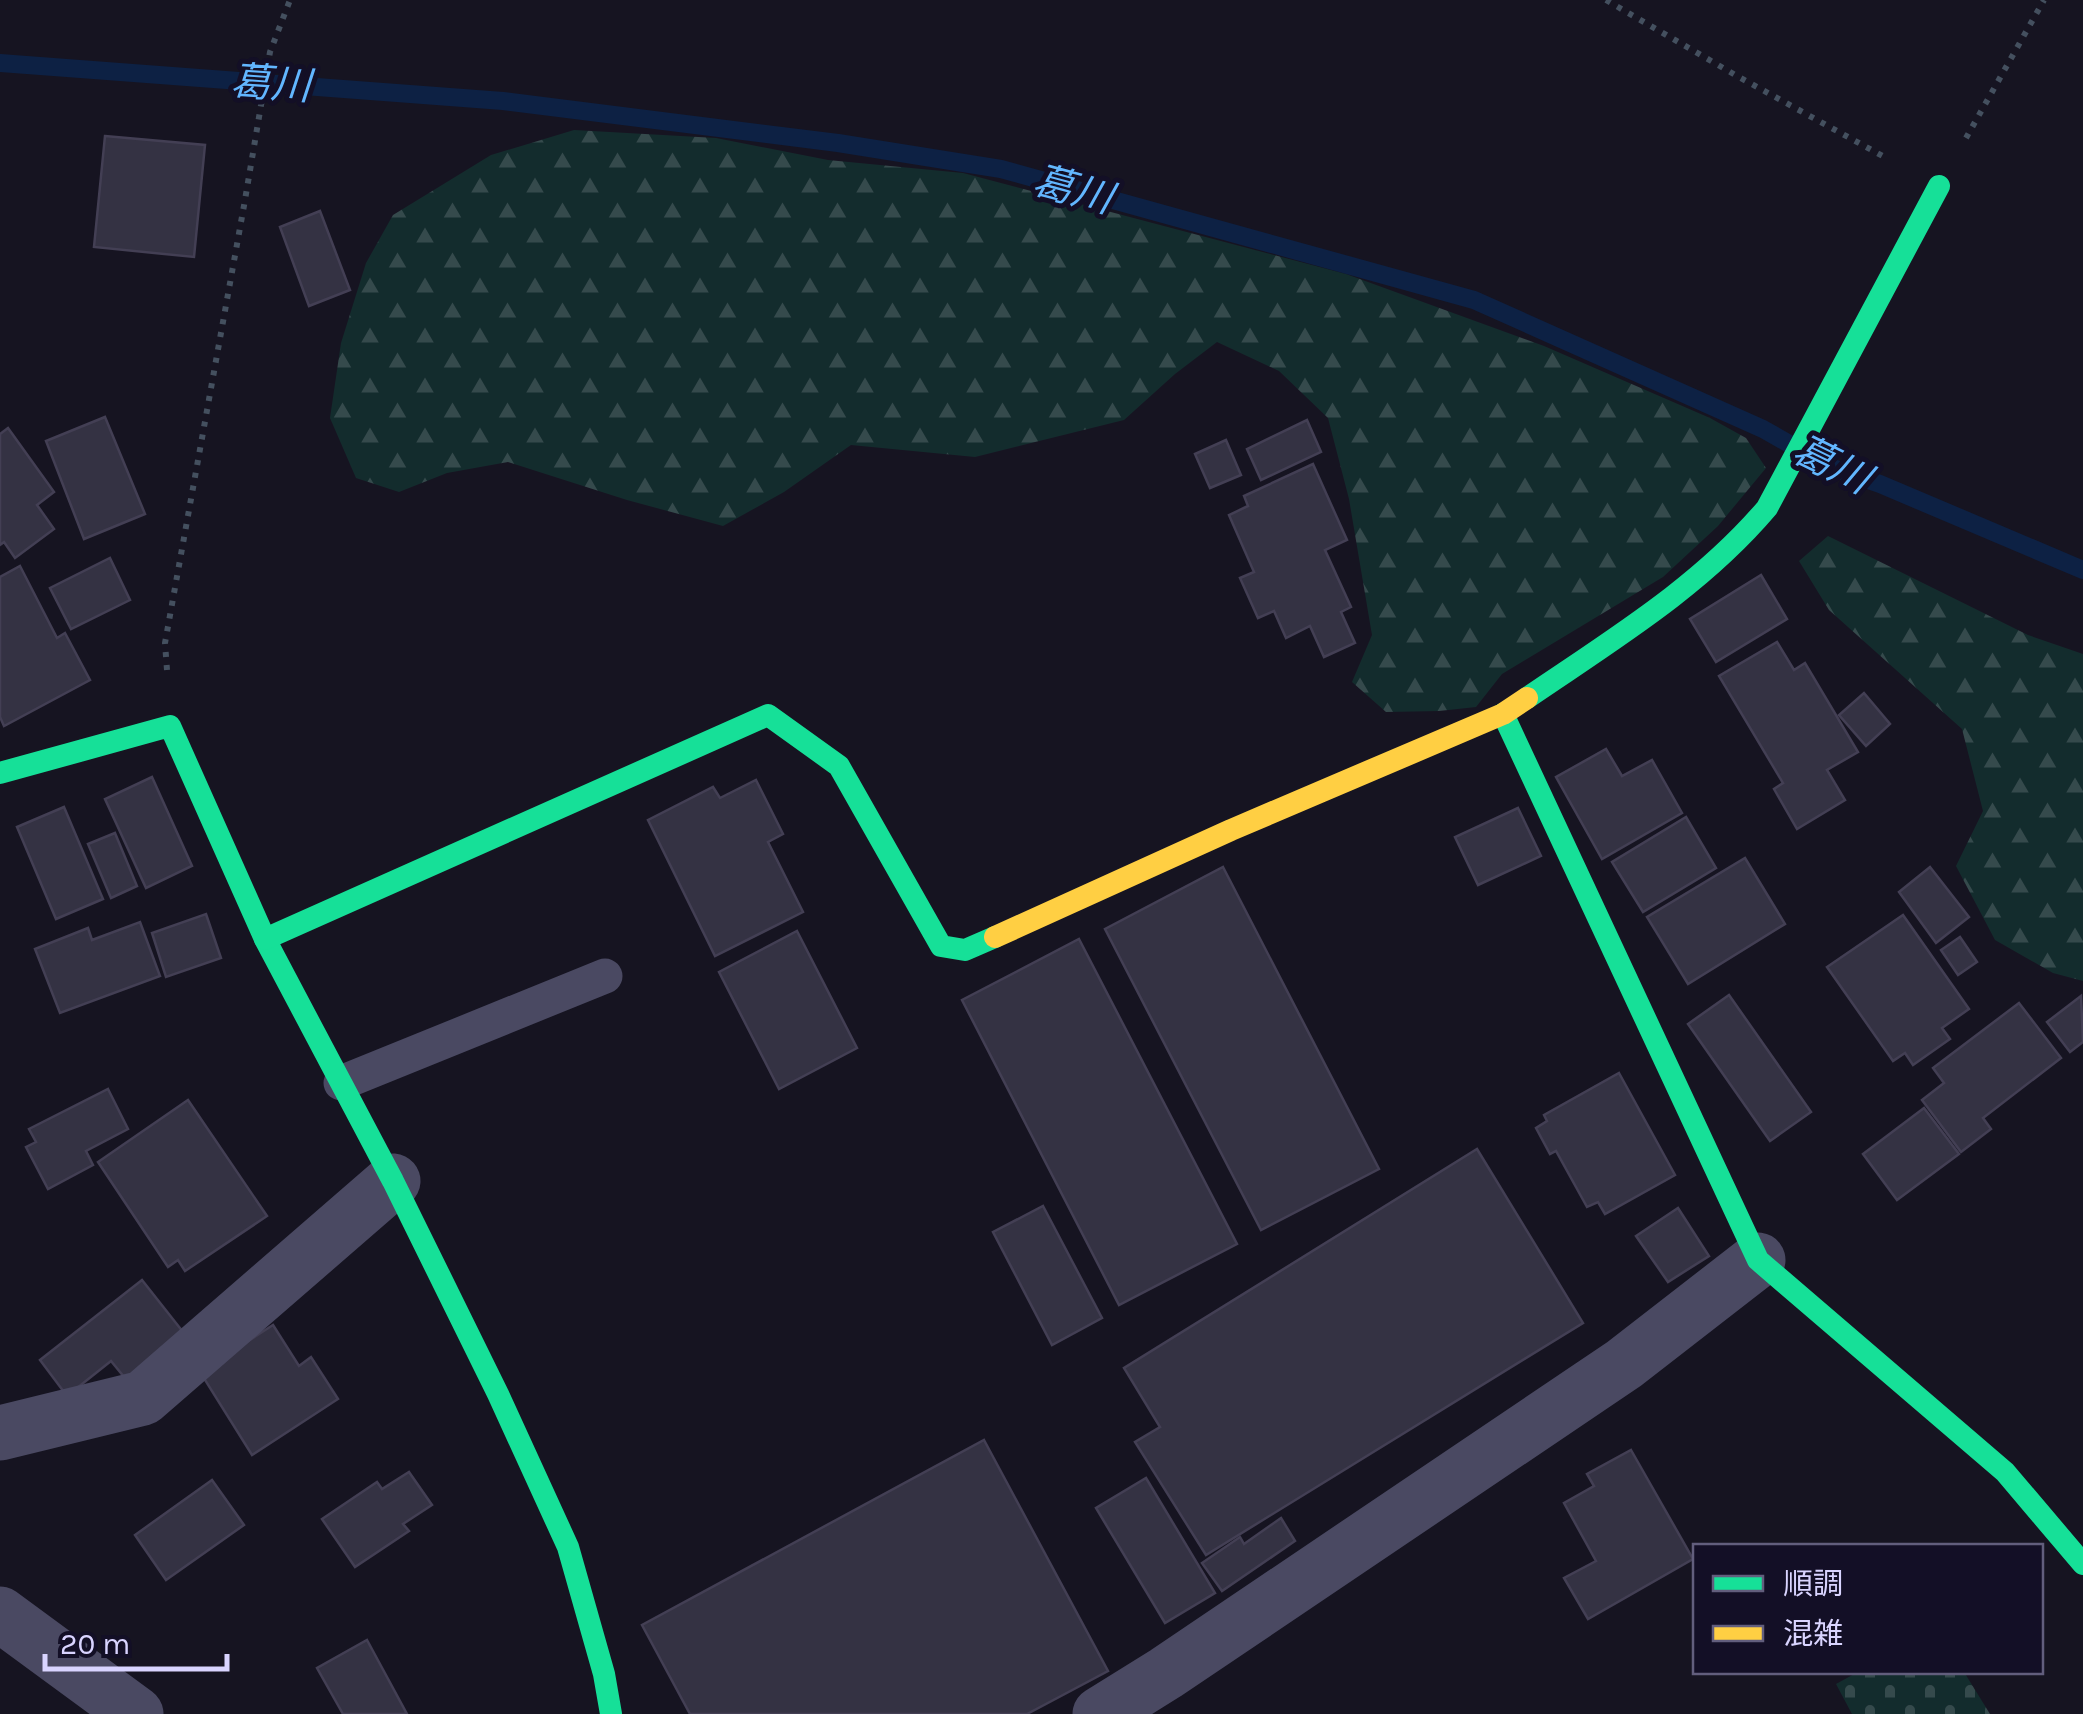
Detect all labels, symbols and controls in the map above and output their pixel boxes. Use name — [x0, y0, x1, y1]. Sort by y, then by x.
water label: 葛川 — [229, 57, 316, 110]
water label: 葛川 — [1028, 156, 1121, 224]
water label: 葛川 — [1786, 426, 1882, 505]
legend — [1693, 1544, 2043, 1674]
text: 順調 — [1783, 1566, 1843, 1602]
scale bar — [45, 1609, 228, 1671]
text: 混雑 — [1783, 1616, 1843, 1652]
text: 20 m — [60, 1626, 130, 1662]

